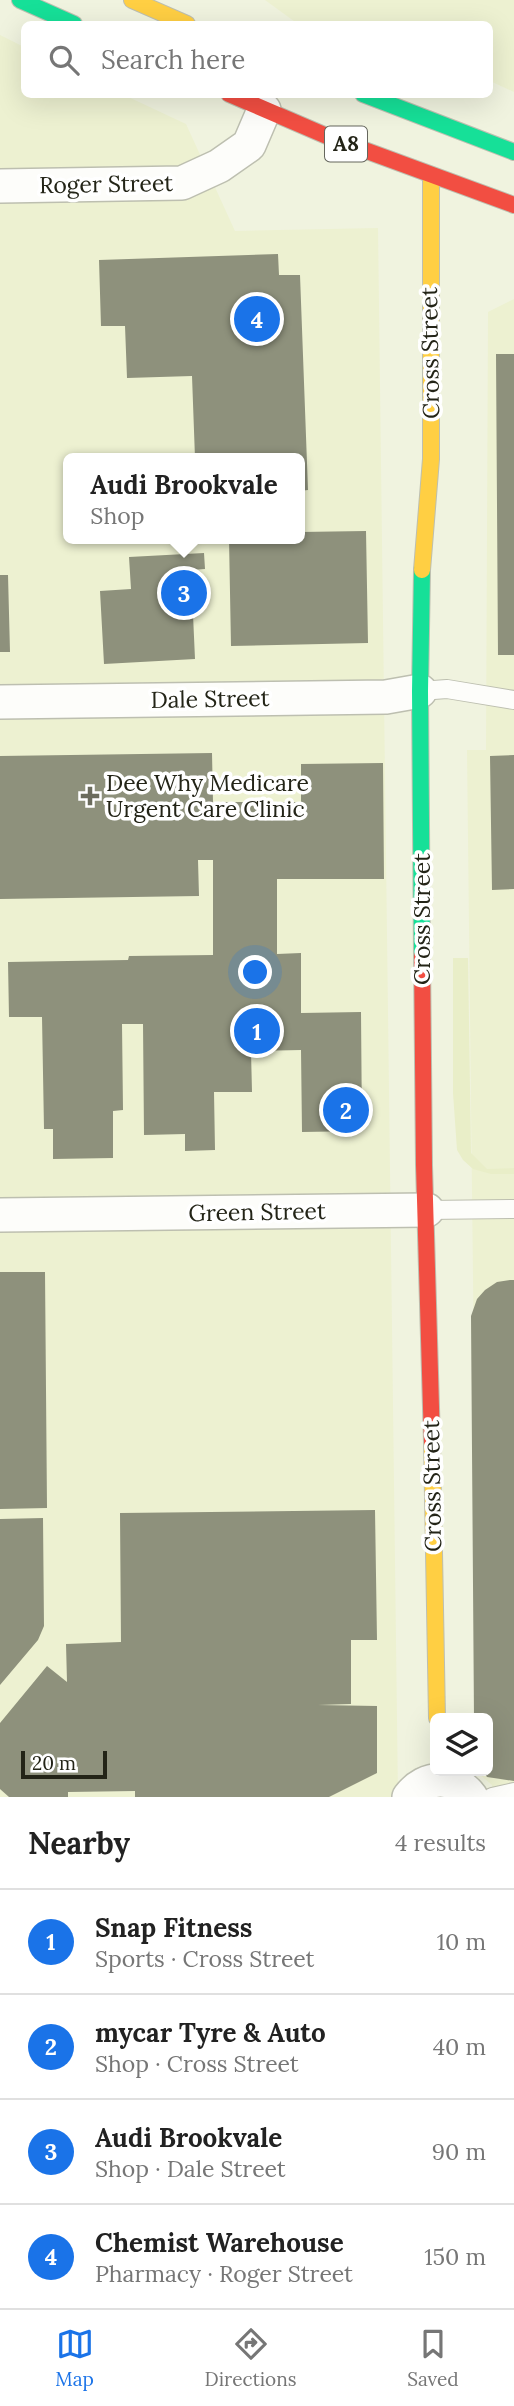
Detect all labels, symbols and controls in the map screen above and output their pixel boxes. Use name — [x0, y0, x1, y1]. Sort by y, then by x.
search box — [21, 21, 493, 98]
icon: search — [45, 41, 83, 79]
text: Search here — [101, 43, 245, 76]
road number: A8 — [325, 127, 367, 162]
street label: Roger Street — [39, 168, 173, 199]
street label: Cross Street — [414, 287, 445, 419]
pin: 4 — [234, 293, 280, 345]
popup — [63, 453, 305, 544]
text: Audi Brookvale — [90, 468, 278, 501]
text: Shop — [90, 501, 144, 530]
pin: 3 — [161, 567, 207, 619]
street label: Dale Street — [150, 683, 270, 714]
place label: Dee Why Medicare Urgent Care Clinic — [106, 768, 309, 823]
marker: Dee Why Medicare Urgent Care Clinic — [80, 786, 100, 806]
street label: Cross Street — [407, 853, 436, 985]
your location — [238, 955, 272, 989]
pin: 1 — [234, 1005, 280, 1057]
pin: 2 — [323, 1084, 369, 1136]
street label: Green Street — [188, 1196, 326, 1227]
street label: Cross Street — [416, 1420, 447, 1552]
map controls — [430, 1713, 493, 1776]
button: layers — [430, 1713, 493, 1776]
scale bar — [21, 1748, 107, 1780]
text: 20 m — [32, 1751, 76, 1775]
text: Nearby — [28, 1824, 130, 1862]
text: 4 results — [395, 1828, 486, 1857]
text: Snap Fitness — [95, 1911, 252, 1944]
text: 1 — [46, 1927, 56, 1956]
text: 10 m — [437, 1927, 486, 1956]
text: Sports · Cross Street — [95, 1944, 315, 1973]
text: mycar Tyre & Auto — [95, 2016, 326, 2049]
text: 2 — [45, 2032, 57, 2061]
text: 40 m — [433, 2032, 486, 2061]
text: Shop · Cross Street — [95, 2049, 299, 2078]
text: Audi Brookvale — [95, 2121, 282, 2154]
text: 3 — [45, 2137, 57, 2166]
text: 90 m — [432, 2137, 486, 2166]
text: Shop · Dale Street — [95, 2154, 286, 2183]
text: Chemist Warehouse — [95, 2226, 344, 2259]
text: 4 — [45, 2242, 57, 2271]
text: 150 m — [424, 2242, 486, 2271]
text: Pharmacy · Roger Street — [95, 2259, 353, 2288]
tab: Map — [55, 2325, 94, 2391]
tab: Directions — [205, 2325, 297, 2391]
tab: Saved — [407, 2325, 459, 2391]

